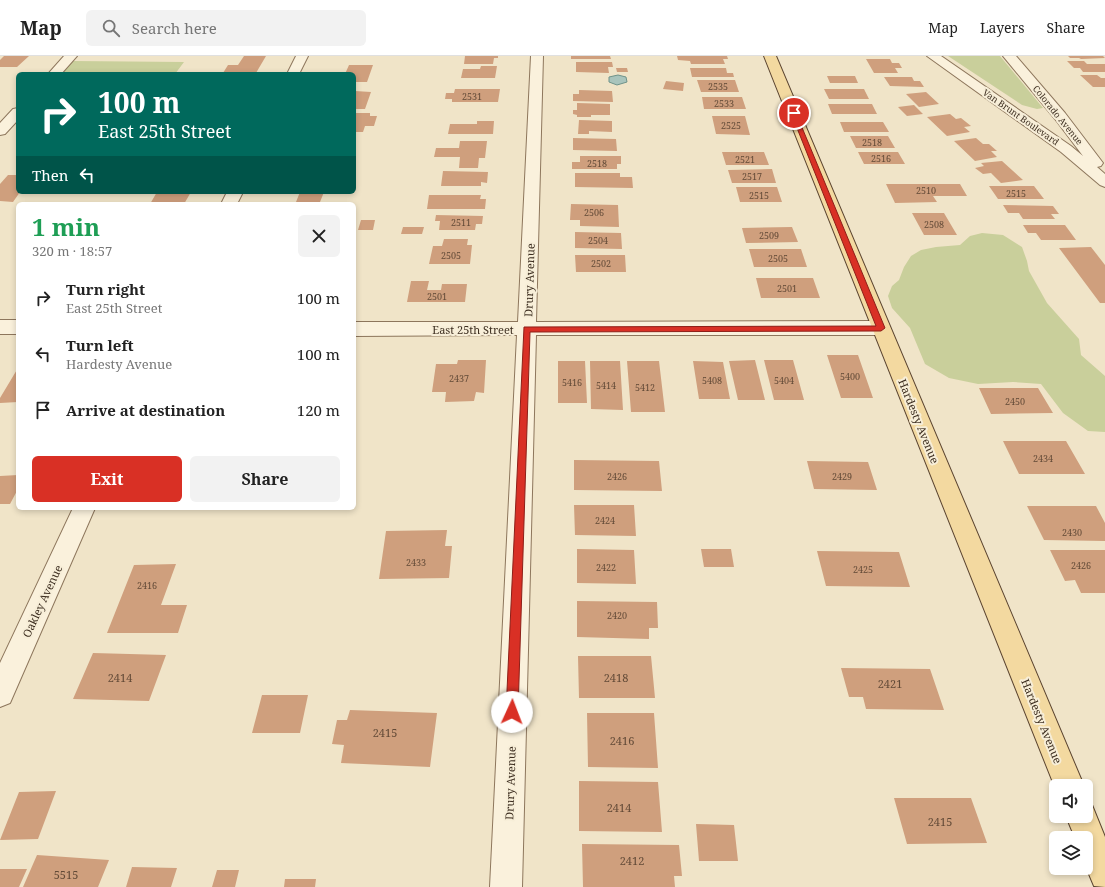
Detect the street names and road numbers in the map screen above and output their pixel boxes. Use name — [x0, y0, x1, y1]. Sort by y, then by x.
street label: Colorado Avenue — [1030, 83, 1086, 148]
street label: Van Brunt Boulevard — [980, 86, 1062, 149]
street label: Drury Avenue — [520, 243, 538, 317]
street label: East 25th Street — [432, 322, 514, 337]
street label: Hardesty Avenue — [895, 376, 943, 466]
street label: Oakley Avenue — [19, 562, 65, 640]
street label: Hardesty Avenue — [1018, 676, 1066, 766]
street label: Drury Avenue — [501, 746, 519, 820]

